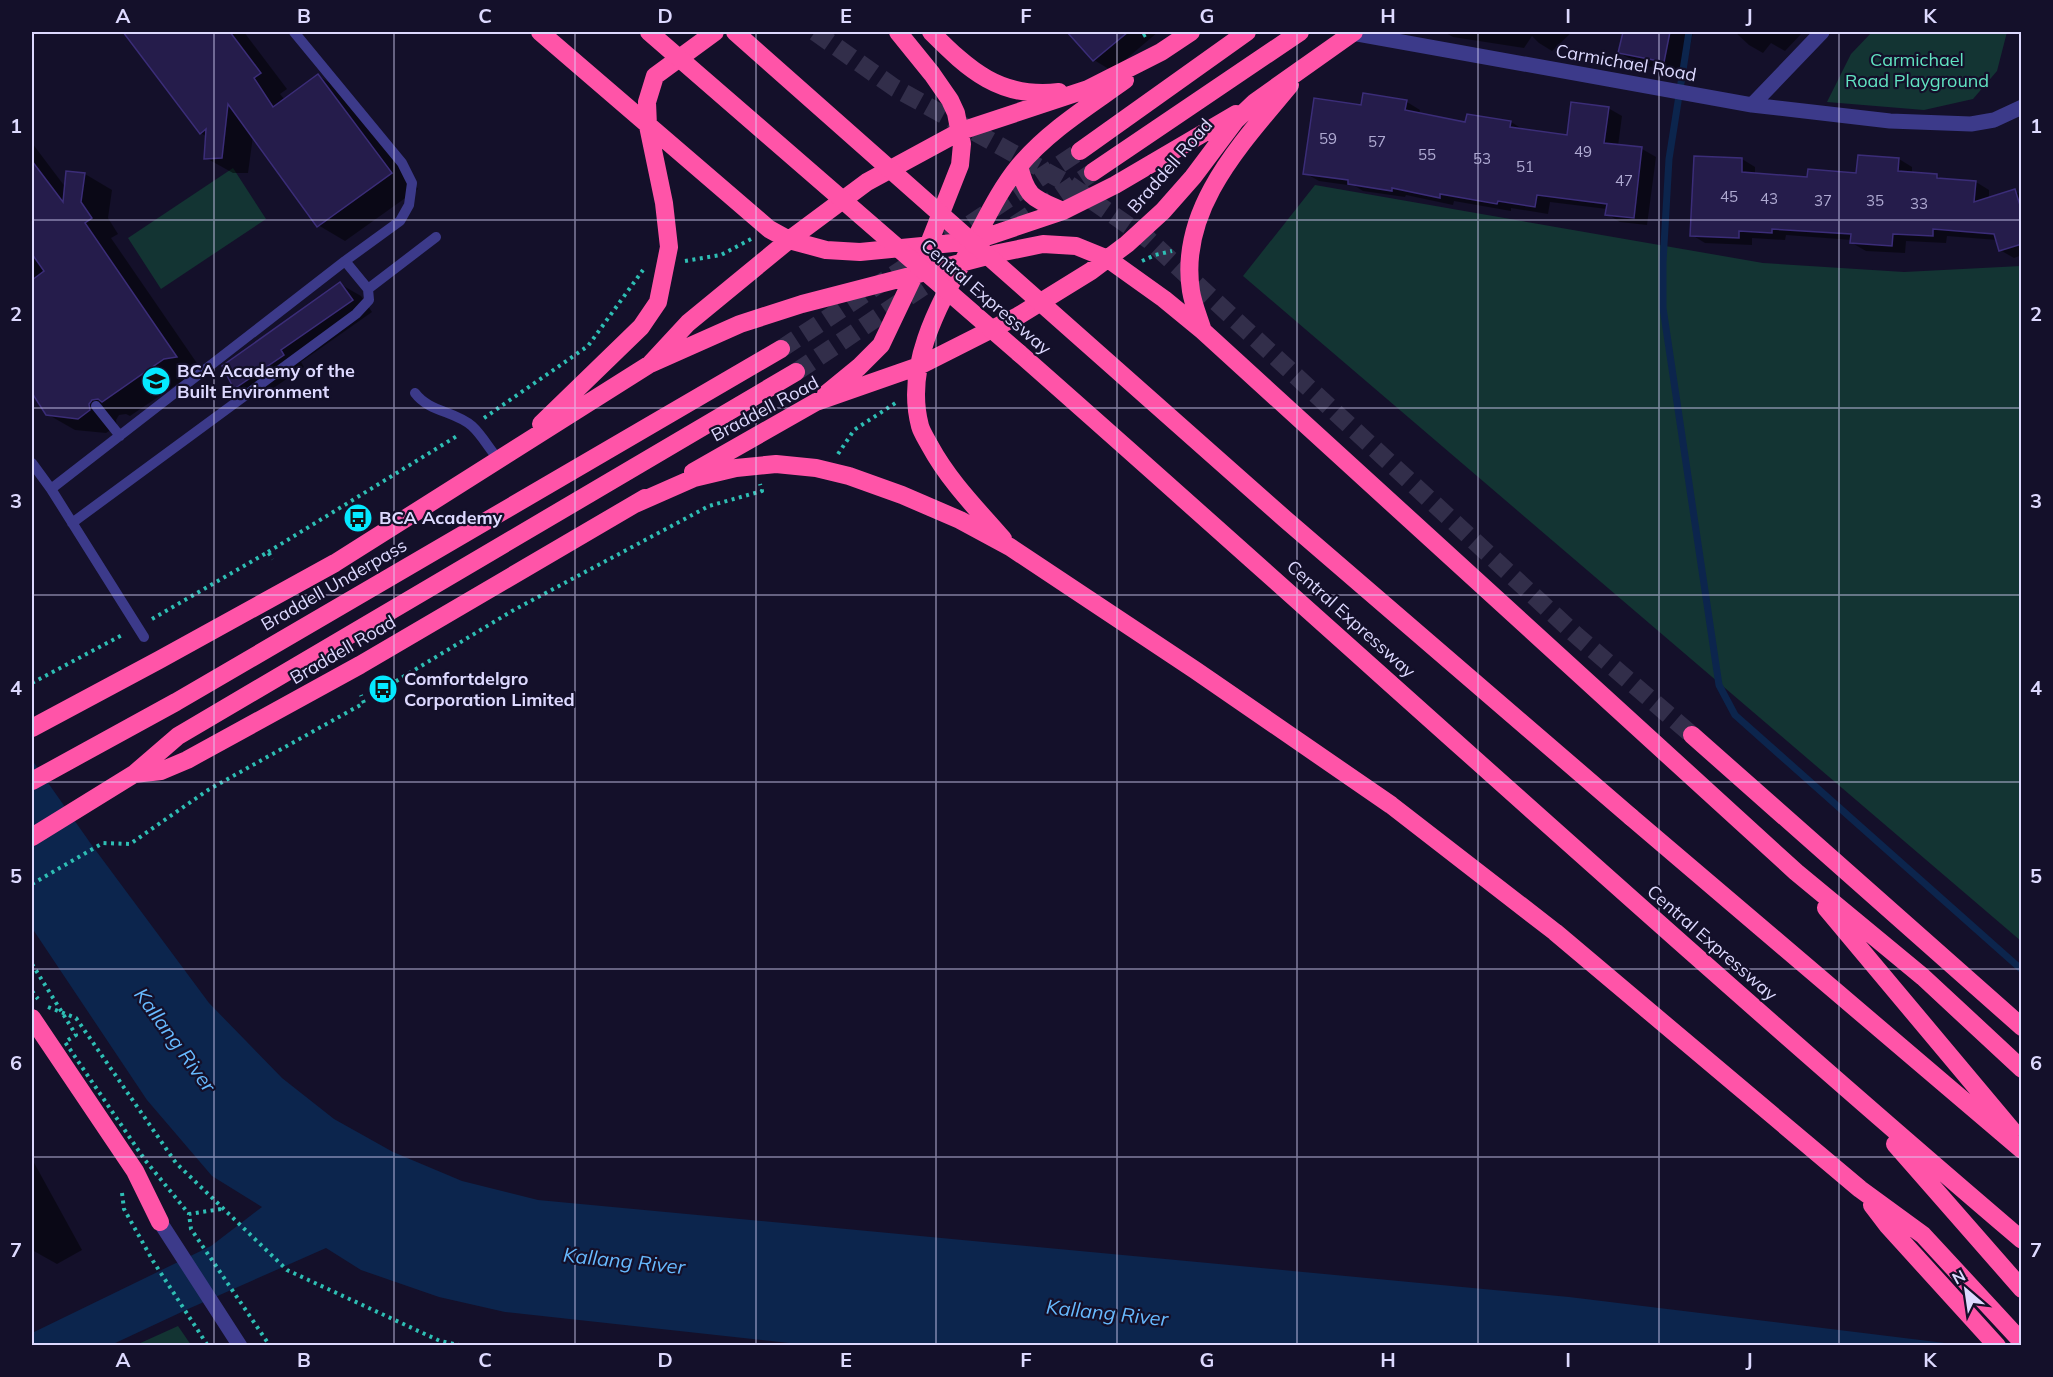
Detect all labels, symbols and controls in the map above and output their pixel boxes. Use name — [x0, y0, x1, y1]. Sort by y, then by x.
text: A — [116, 3, 131, 28]
text: B — [297, 3, 311, 28]
text: C — [478, 3, 492, 28]
text: D — [657, 3, 673, 28]
text: E — [840, 3, 852, 28]
text: F — [1020, 3, 1032, 28]
text: G — [1200, 3, 1214, 28]
text: H — [1380, 3, 1396, 28]
text: I — [1565, 3, 1571, 28]
text: J — [1745, 3, 1753, 28]
text: K — [1923, 3, 1937, 28]
street label: Carmichael Road — [1554, 39, 1698, 86]
park label: Carmichael Road Playground — [1845, 48, 1989, 92]
text: 1 — [10, 113, 22, 138]
street label: Braddell Road — [1122, 113, 1217, 218]
text: 1 — [2030, 113, 2042, 138]
house number: 59 — [1319, 129, 1337, 148]
house number: 57 — [1368, 132, 1386, 151]
house number: 49 — [1574, 142, 1592, 161]
house number: 55 — [1418, 145, 1436, 164]
house number: 53 — [1473, 149, 1491, 168]
house number: 51 — [1516, 157, 1534, 176]
house number: 47 — [1615, 171, 1633, 190]
house number: 45 — [1720, 187, 1738, 206]
house number: 43 — [1760, 189, 1778, 208]
house number: 37 — [1814, 191, 1832, 210]
house number: 35 — [1866, 191, 1884, 210]
house number: 33 — [1910, 194, 1928, 213]
street label: Central Expressway — [916, 234, 1057, 360]
text: 2 — [10, 301, 22, 326]
text: 2 — [2030, 301, 2042, 326]
place label: BCA Academy of the Built Environment — [177, 359, 355, 403]
school or university icon: BCA Academy of the Built Environment — [140, 365, 172, 397]
street label: Braddell Road — [707, 371, 822, 446]
text: 3 — [10, 488, 22, 513]
text: 3 — [2030, 488, 2042, 513]
bus stop icon: BCA Academy — [342, 502, 374, 534]
place label: BCA Academy — [379, 506, 503, 529]
street label: Braddell Underpass — [257, 533, 411, 636]
street label: Central Expressway — [1282, 555, 1421, 683]
street label: Braddell Road — [286, 610, 400, 689]
place label: Comfortdelgro Corporation Limited — [404, 667, 575, 711]
bus stop icon: Comfortdelgro Corporation Limited — [367, 673, 399, 705]
text: 4 — [10, 675, 22, 700]
text: 4 — [2030, 675, 2042, 700]
text: 5 — [10, 863, 22, 888]
text: 5 — [2030, 863, 2042, 888]
street label: Central Expressway — [1642, 880, 1783, 1006]
water label: Kallang River — [129, 983, 222, 1097]
text: 6 — [10, 1050, 22, 1075]
text: 6 — [2030, 1050, 2042, 1075]
text: 7 — [10, 1237, 22, 1262]
text: 7 — [2030, 1237, 2042, 1262]
water label: Kallang River — [562, 1242, 687, 1279]
north arrow — [1936, 1260, 1996, 1320]
text: N — [1949, 1265, 1969, 1289]
water label: Kallang River — [1045, 1294, 1170, 1331]
text: A — [116, 1347, 131, 1372]
text: B — [297, 1347, 311, 1372]
text: C — [478, 1347, 492, 1372]
text: D — [657, 1347, 673, 1372]
text: E — [840, 1347, 852, 1372]
text: F — [1020, 1347, 1032, 1372]
text: G — [1200, 1347, 1214, 1372]
text: H — [1380, 1347, 1396, 1372]
text: I — [1565, 1347, 1571, 1372]
text: J — [1745, 1347, 1753, 1372]
text: K — [1923, 1347, 1937, 1372]

